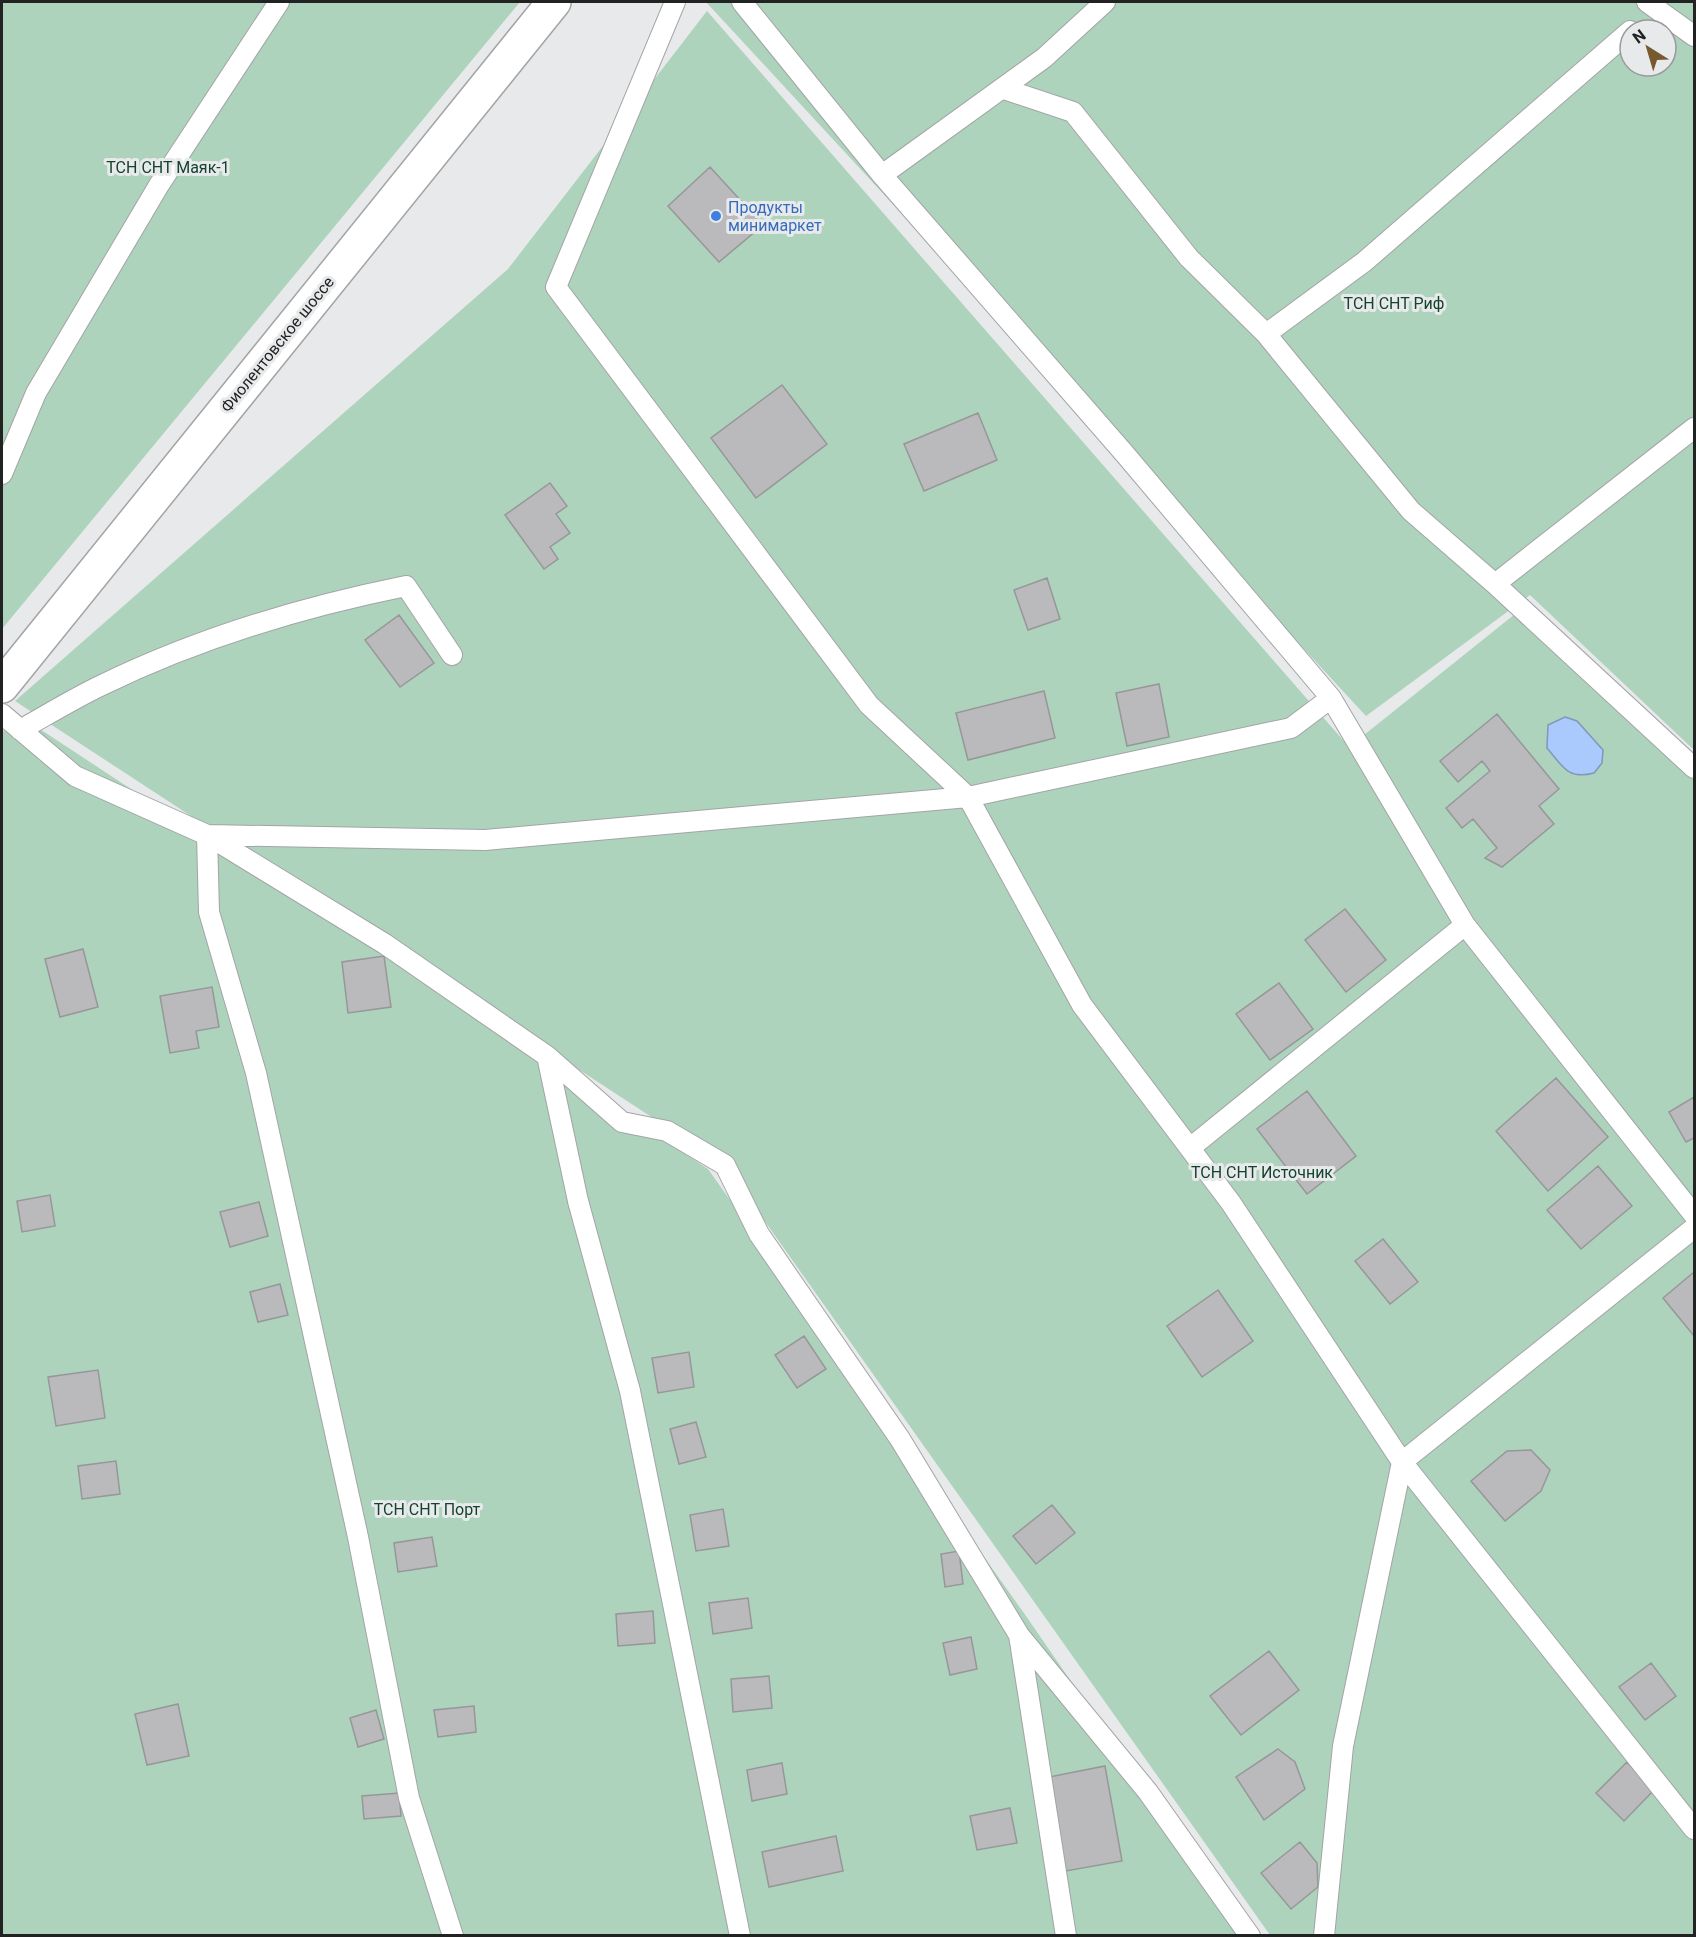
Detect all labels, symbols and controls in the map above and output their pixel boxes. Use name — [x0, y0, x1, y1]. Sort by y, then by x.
north arrow — [1618, 18, 1678, 78]
text: N — [1629, 25, 1650, 47]
park label: ТСН СНТ Маяк-1 — [106, 158, 230, 177]
place label: Продукты минимаркет — [728, 198, 822, 235]
marker: Продукты минимаркет — [709, 209, 723, 223]
street label: Фиолентовское шоссе — [217, 273, 338, 416]
park label: ТСН СНТ Риф — [1344, 294, 1444, 313]
park label: ТСН СНТ Источник — [1191, 1163, 1333, 1182]
park label: ТСН СНТ Порт — [374, 1500, 481, 1519]

